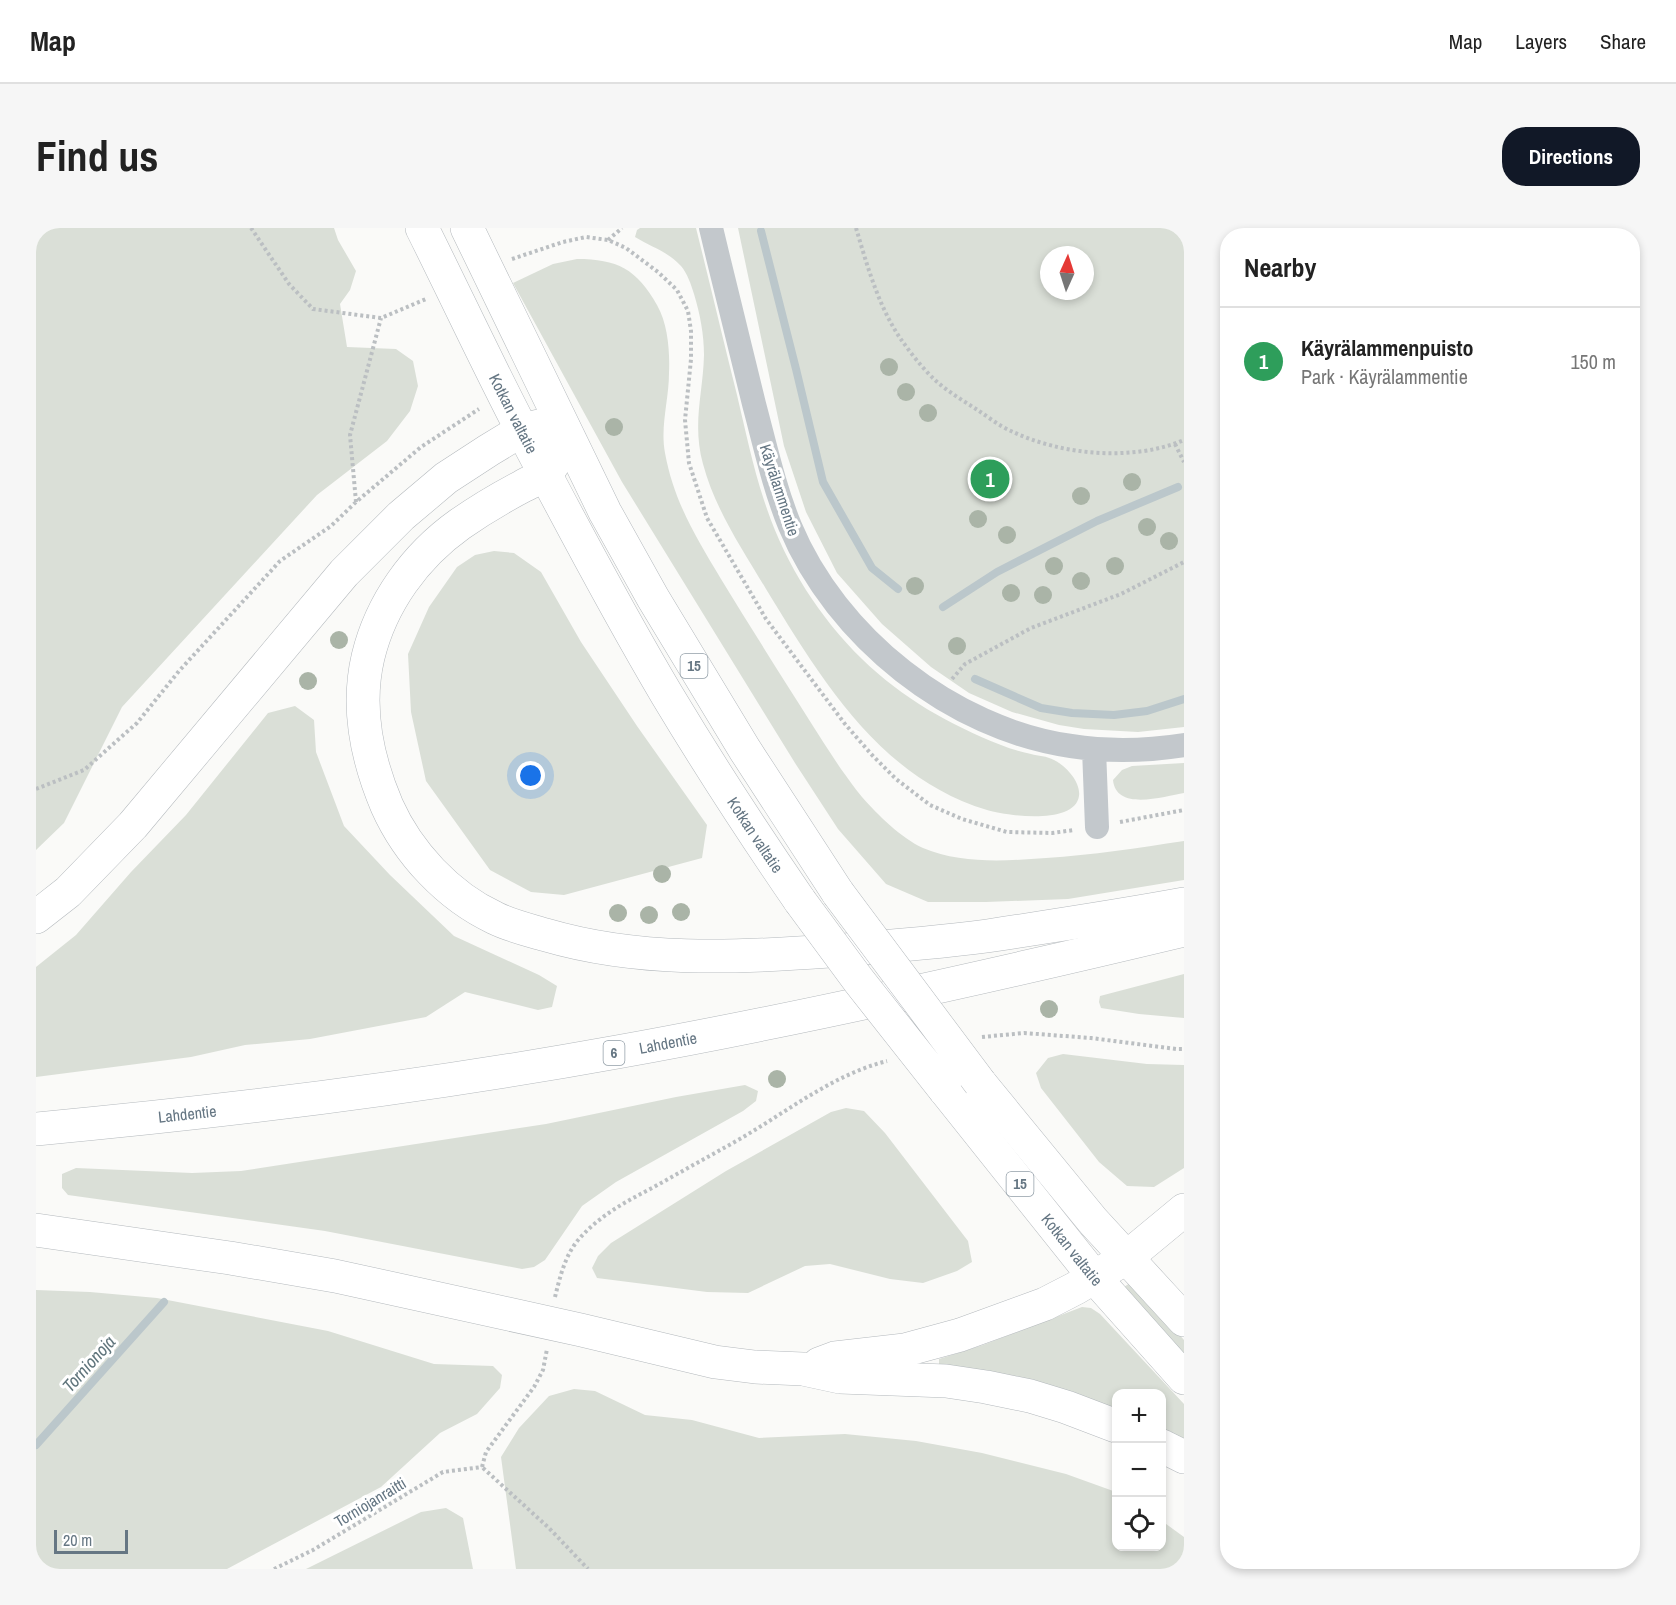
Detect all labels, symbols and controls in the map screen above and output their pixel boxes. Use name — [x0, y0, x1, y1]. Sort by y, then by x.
text: Map — [30, 22, 76, 60]
text: Map — [1449, 27, 1482, 56]
text: Layers — [1515, 27, 1567, 56]
text: Share — [1600, 27, 1646, 56]
button: Directions — [1502, 127, 1640, 186]
text: Find us — [36, 128, 158, 184]
north arrow — [1040, 246, 1094, 300]
text: Nearby — [1244, 250, 1316, 285]
text: Käyrälammenpuisto — [1301, 333, 1473, 363]
text: 1 — [1259, 348, 1268, 375]
text: 150 m — [1570, 348, 1616, 375]
text: Park · Käyrälammentie — [1301, 363, 1468, 390]
street label: Kotkan valtatie — [484, 370, 543, 457]
street label: Käyrälammentie — [755, 441, 805, 539]
pin: 1 — [970, 456, 1010, 502]
road number: 15 — [680, 654, 708, 678]
your location — [516, 761, 545, 790]
street label: Kotkan valtatie — [722, 793, 789, 877]
street label: Lahdentie — [637, 1026, 699, 1059]
road number: 6 — [604, 1041, 624, 1065]
street label: Lahdentie — [157, 1100, 217, 1128]
road number: 15 — [1006, 1172, 1034, 1196]
street label: Kotkan valtatie — [1037, 1209, 1108, 1290]
water label: Tornionoja — [56, 1330, 121, 1398]
map controls — [1112, 1389, 1166, 1551]
button: + — [1112, 1389, 1166, 1443]
button: − — [1112, 1443, 1166, 1497]
street label: Torniojanraitti — [330, 1472, 410, 1532]
button: locate — [1112, 1497, 1166, 1551]
scale bar — [54, 1527, 128, 1554]
text: 20 m — [63, 1529, 92, 1551]

